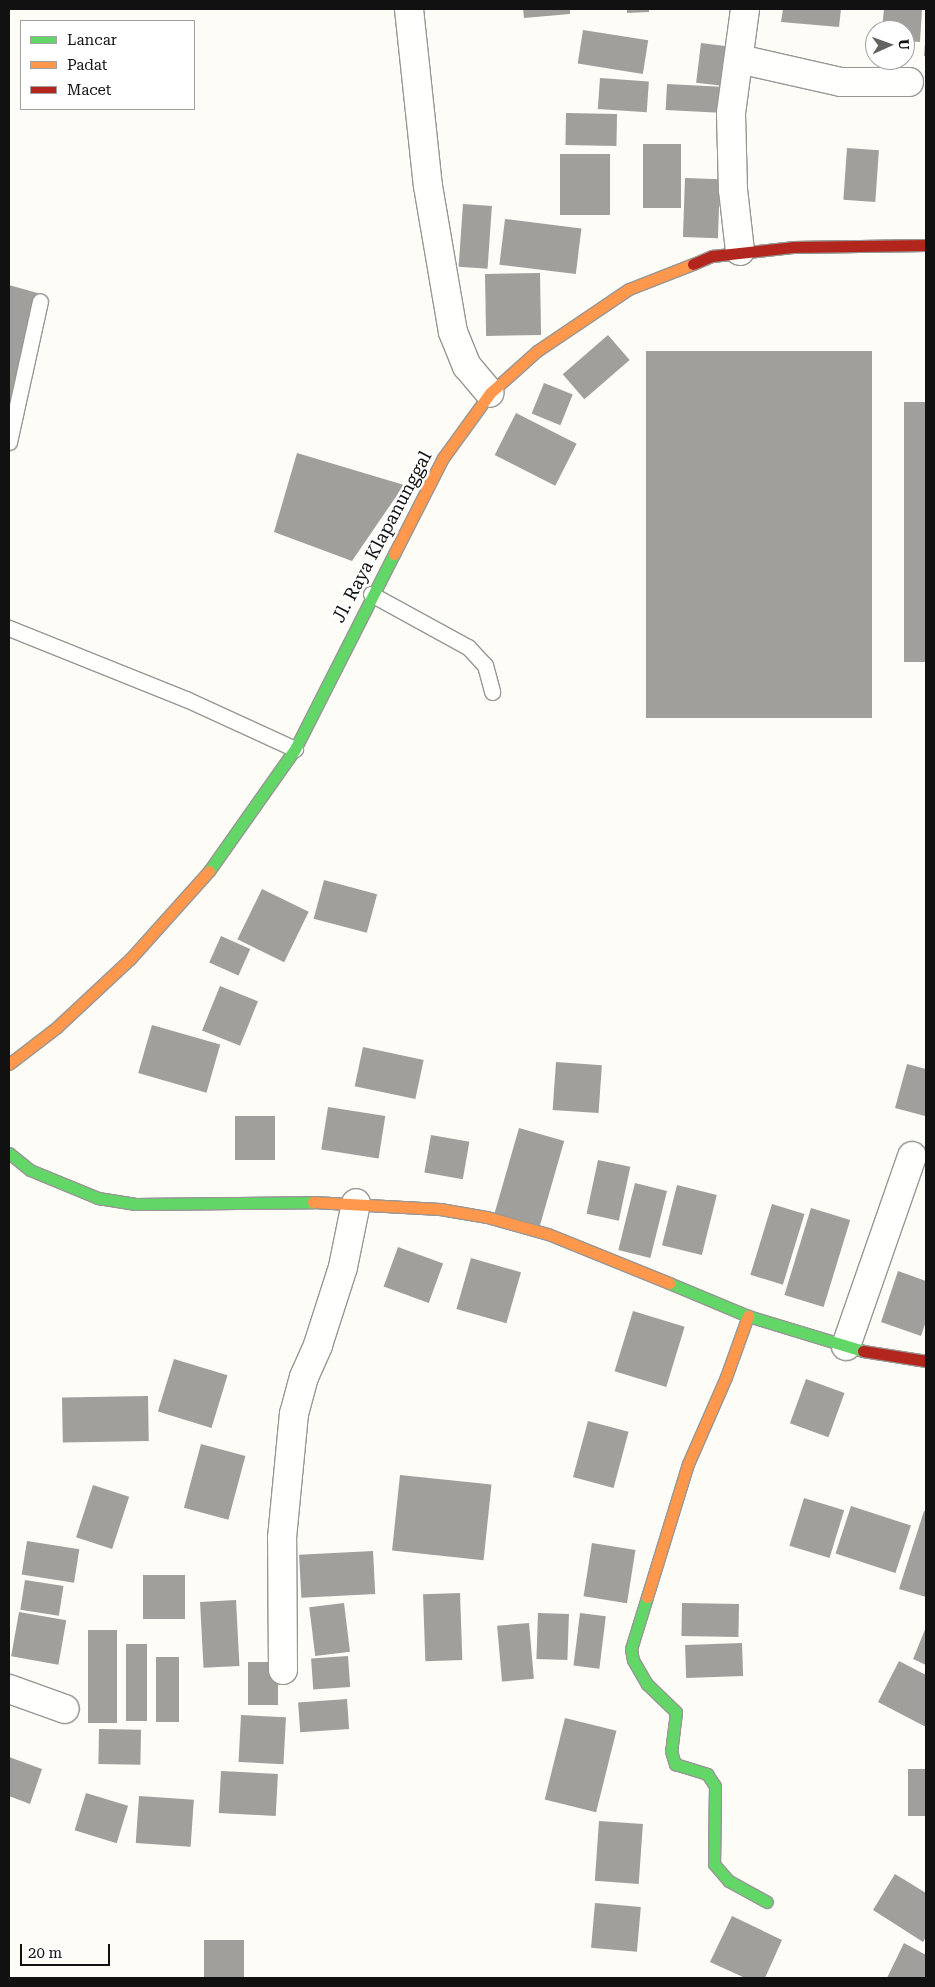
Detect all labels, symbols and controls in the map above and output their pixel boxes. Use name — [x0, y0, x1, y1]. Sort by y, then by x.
legend — [20, 20, 195, 110]
north arrow — [865, 20, 915, 70]
text: Lancar — [67, 31, 117, 49]
text: U — [896, 39, 912, 50]
text: Padat — [67, 56, 107, 74]
text: Macet — [67, 81, 111, 99]
street label: Jl. Raya Klapanunggal — [328, 448, 436, 626]
scale bar — [22, 1934, 112, 1966]
text: 20 m — [28, 1944, 62, 1962]

